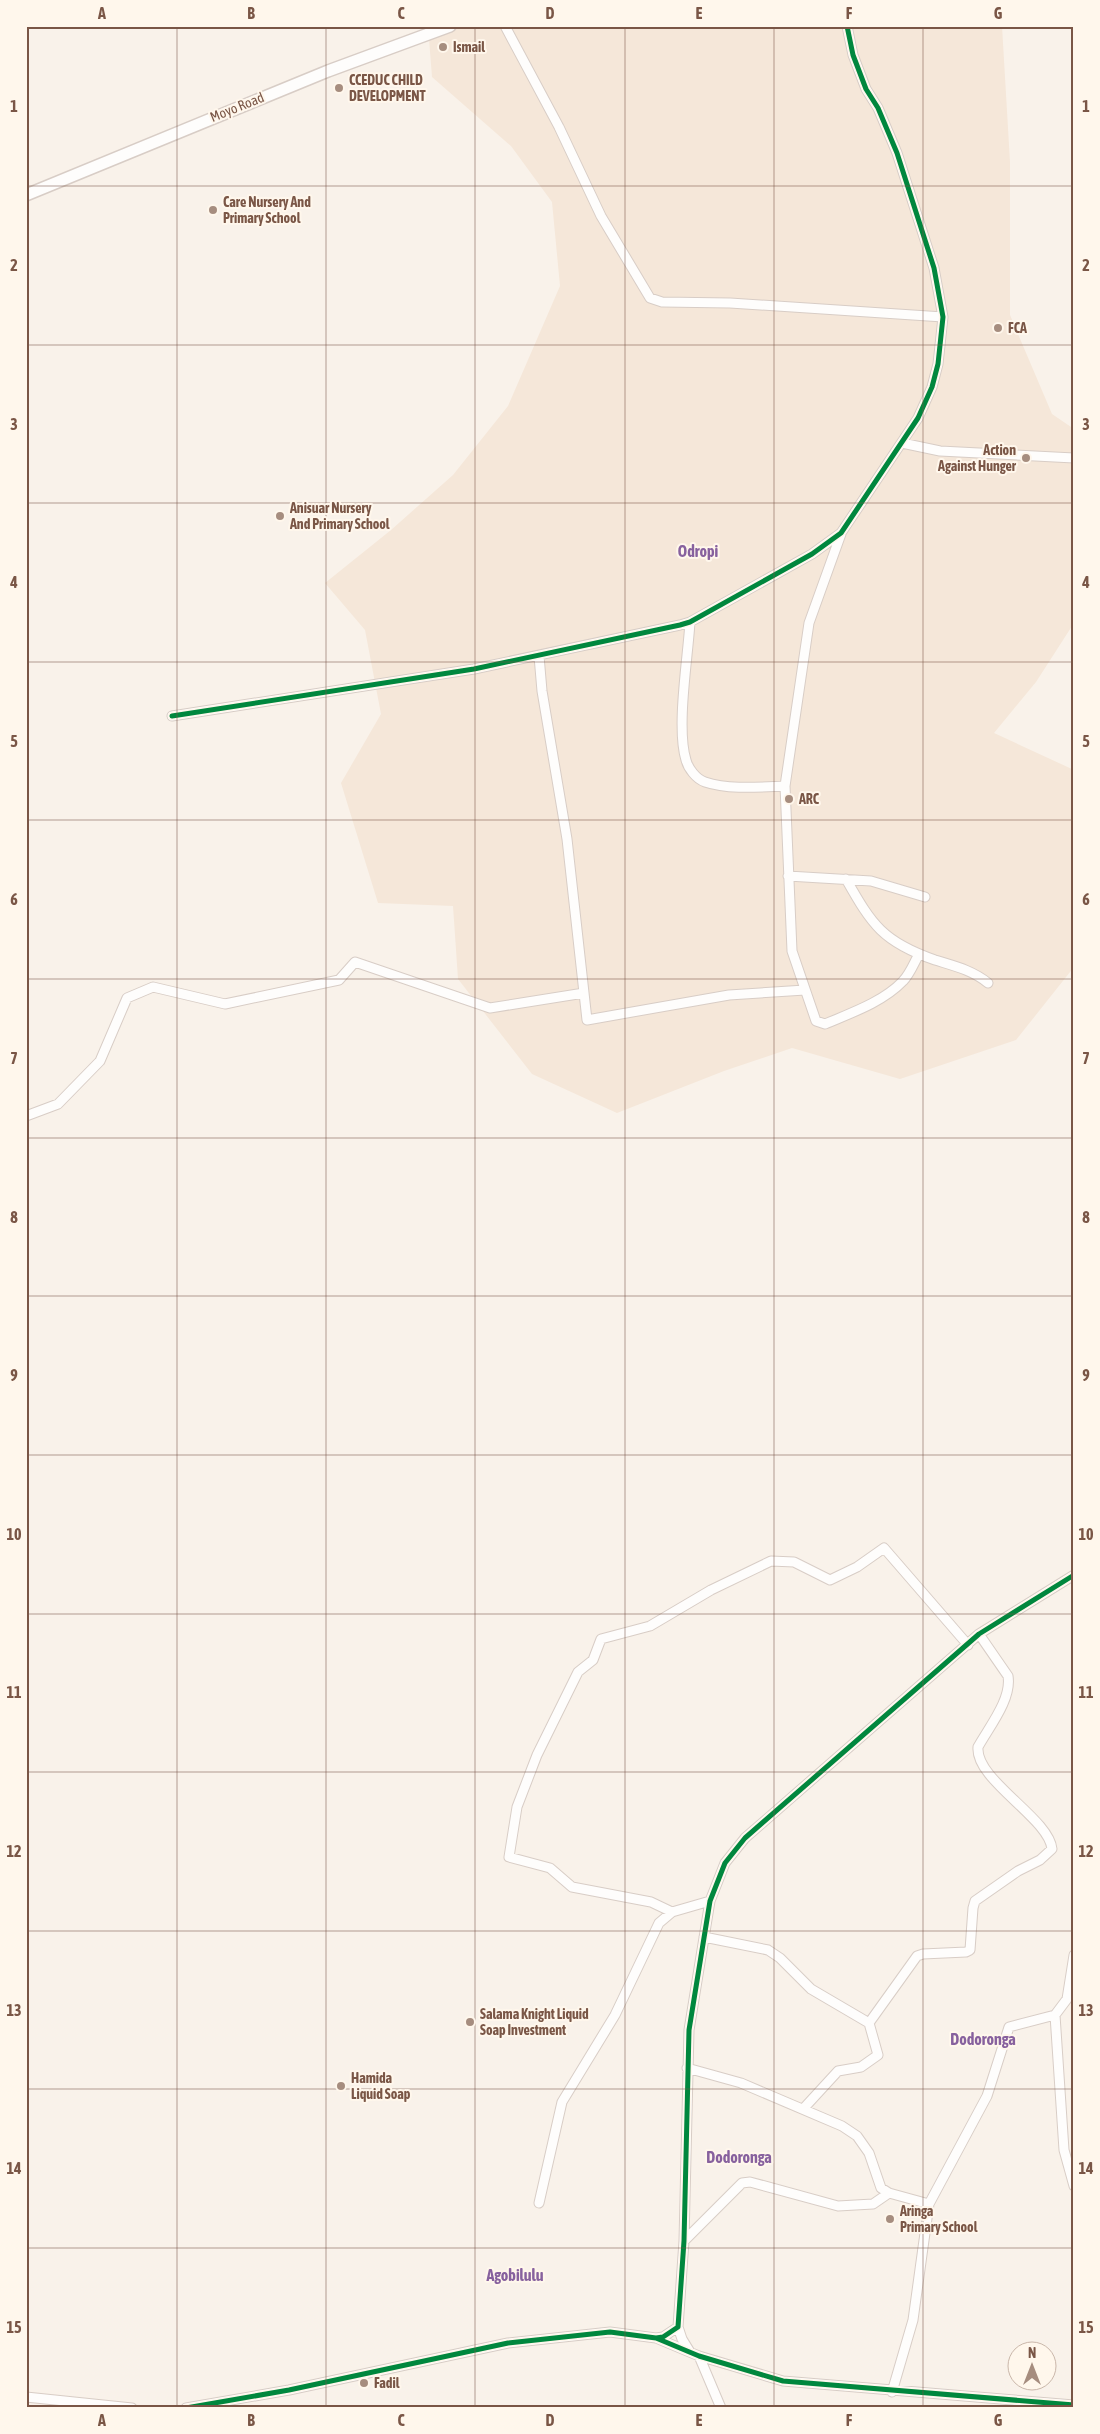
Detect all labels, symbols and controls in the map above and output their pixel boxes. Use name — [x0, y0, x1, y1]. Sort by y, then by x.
text: A — [97, 4, 106, 22]
text: B — [247, 4, 255, 22]
text: C — [397, 4, 405, 22]
text: D — [546, 4, 555, 22]
text: E — [696, 4, 703, 22]
text: F — [846, 4, 853, 22]
text: G — [994, 4, 1003, 22]
place label: Ismail — [453, 39, 485, 55]
marker: Ismail — [437, 41, 449, 53]
place label: CCEDUC CHILD DEVELOPMENT — [349, 72, 426, 104]
marker: CCEDUC CHILD DEVELOPMENT — [333, 82, 345, 94]
street label: Moyo Road — [208, 89, 266, 125]
text: 1 — [10, 97, 18, 115]
text: 1 — [1082, 97, 1090, 115]
place label: Care Nursery And Primary School — [223, 194, 311, 226]
marker: Care Nursery And Primary School — [207, 204, 219, 216]
text: 2 — [10, 256, 18, 274]
text: 2 — [1082, 256, 1090, 274]
place label: FCA — [1008, 320, 1027, 336]
marker: FCA — [992, 322, 1004, 334]
text: 3 — [10, 415, 18, 433]
text: 3 — [1082, 415, 1090, 433]
place label: Action Against Hunger — [937, 442, 1017, 474]
marker: Action Against Hunger — [1020, 452, 1032, 464]
place label: Anisuar Nursery And Primary School — [289, 500, 390, 532]
marker: Anisuar Nursery And Primary School — [274, 510, 286, 522]
district label: Odropi — [678, 542, 719, 560]
text: 4 — [9, 573, 18, 591]
text: 4 — [1081, 573, 1090, 591]
text: 5 — [10, 732, 18, 750]
text: 5 — [1082, 732, 1090, 750]
place label: ARC — [798, 791, 820, 807]
marker: ARC — [783, 793, 795, 805]
text: 6 — [10, 890, 18, 908]
text: 6 — [1082, 890, 1090, 908]
text: 7 — [10, 1049, 18, 1067]
text: 7 — [1082, 1049, 1090, 1067]
text: 8 — [10, 1208, 18, 1226]
text: 8 — [1082, 1208, 1090, 1226]
text: 9 — [10, 1366, 18, 1384]
text: 9 — [1082, 1366, 1090, 1384]
text: 10 — [6, 1525, 22, 1543]
text: 10 — [1078, 1525, 1094, 1543]
text: 11 — [6, 1683, 22, 1701]
text: 11 — [1078, 1683, 1094, 1701]
text: 12 — [6, 1842, 22, 1860]
text: 12 — [1078, 1842, 1094, 1860]
text: 13 — [6, 2001, 22, 2019]
text: 13 — [1078, 2001, 1094, 2019]
place label: Salama Knight Liquid Soap Investment — [480, 2006, 589, 2038]
marker: Salama Knight Liquid Soap Investment — [464, 2016, 476, 2028]
district label: Dodoronga — [950, 2030, 1016, 2048]
place label: Hamida Liquid Soap — [351, 2070, 411, 2102]
marker: Hamida Liquid Soap — [335, 2080, 347, 2092]
district label: Dodoronga — [706, 2148, 772, 2166]
text: 14 — [6, 2159, 22, 2177]
text: 14 — [1078, 2159, 1094, 2177]
place label: Aringa Primary School — [899, 2203, 978, 2235]
marker: Aringa Primary School — [884, 2213, 896, 2225]
district label: Agobilulu — [485, 2266, 544, 2284]
text: 15 — [6, 2318, 22, 2336]
text: 15 — [1078, 2318, 1094, 2336]
north arrow — [1008, 2342, 1058, 2392]
text: N — [1028, 2345, 1036, 2361]
place label: Fadil — [374, 2375, 400, 2391]
marker: Fadil — [358, 2377, 370, 2389]
text: A — [97, 2411, 106, 2429]
text: B — [247, 2411, 255, 2429]
text: C — [397, 2411, 405, 2429]
text: D — [546, 2411, 555, 2429]
text: E — [696, 2411, 703, 2429]
text: F — [846, 2411, 853, 2429]
text: G — [994, 2411, 1003, 2429]

